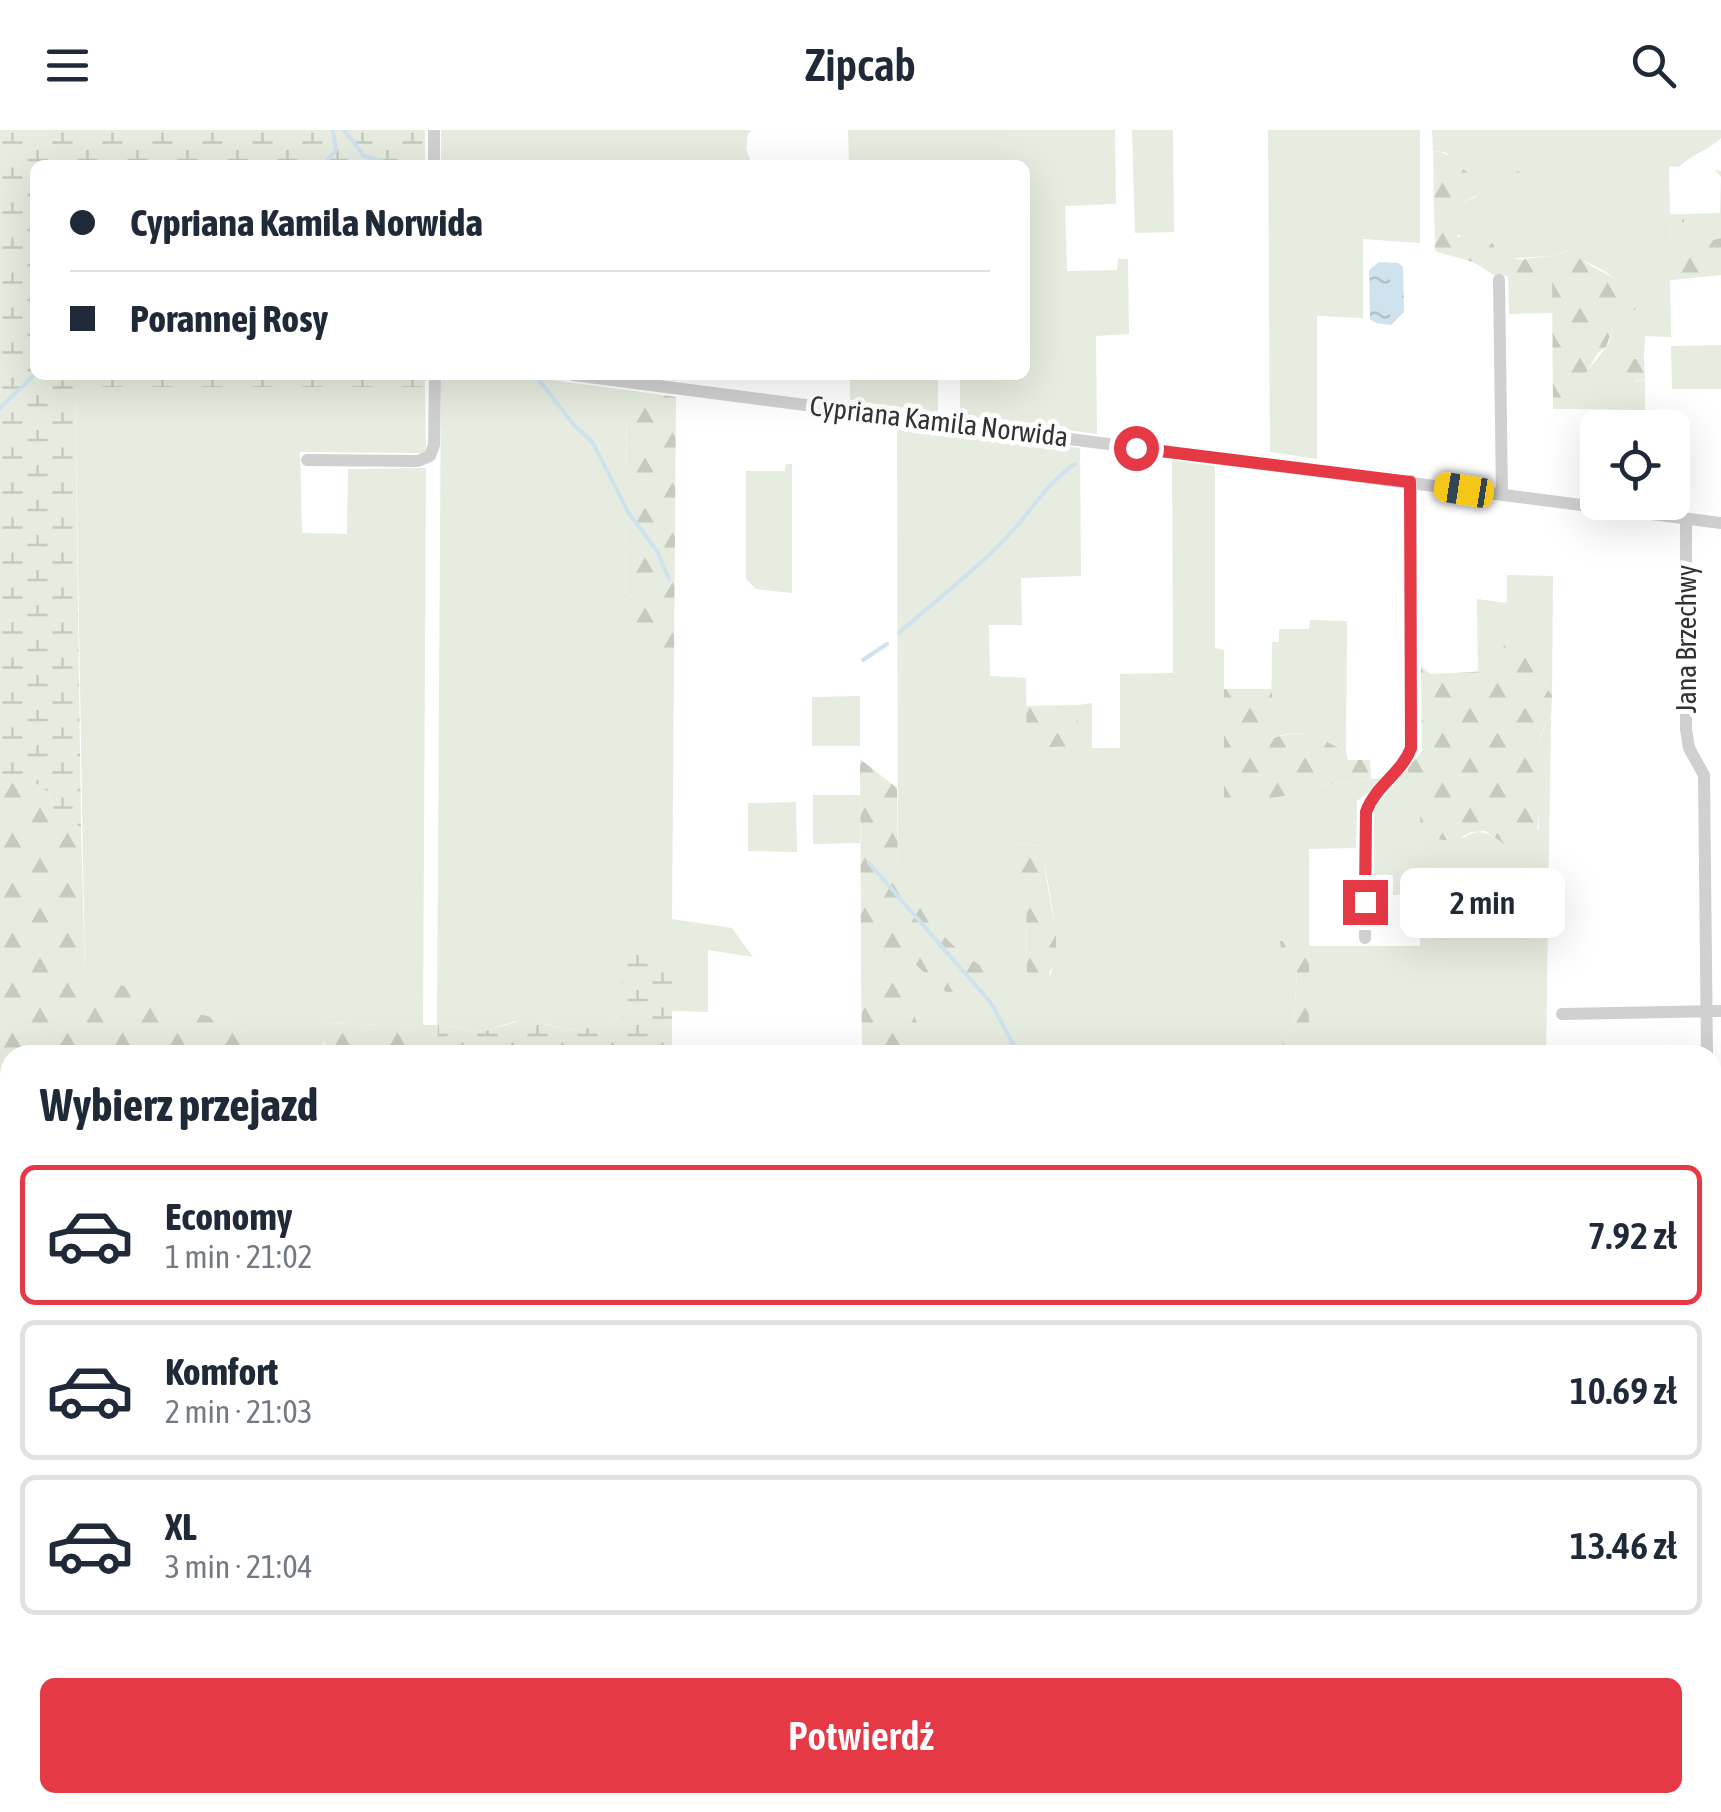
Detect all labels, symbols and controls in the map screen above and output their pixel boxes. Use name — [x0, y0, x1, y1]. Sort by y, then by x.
icon: menu — [40, 38, 95, 93]
icon: search — [1626, 38, 1681, 93]
text: Zipcab — [805, 39, 916, 91]
text: Cypriana Kamila Norwida — [130, 201, 483, 244]
text: Porannej Rosy — [130, 297, 328, 340]
street label: Cypriana Kamila Norwida — [808, 389, 1070, 453]
map controls — [1580, 410, 1690, 520]
button: locate — [1580, 410, 1690, 520]
route start — [1114, 426, 1159, 471]
car — [1432, 470, 1496, 510]
street label: Jana Brzechwy — [1670, 565, 1702, 713]
callout: 2 min — [1400, 867, 1565, 937]
route end — [1343, 880, 1388, 925]
text: 2 min — [1450, 884, 1515, 921]
text: Wybierz przejazd — [40, 1079, 318, 1131]
icon: car — [45, 1190, 135, 1280]
text: Economy — [165, 1195, 292, 1238]
text: 7.92 zł — [1588, 1214, 1677, 1257]
text: 1 min · 21:02 — [165, 1238, 312, 1275]
icon: car — [45, 1345, 135, 1435]
text: Komfort — [165, 1350, 278, 1393]
text: 10.69 zł — [1570, 1369, 1677, 1412]
text: 2 min · 21:03 — [165, 1393, 312, 1430]
icon: car — [45, 1500, 135, 1590]
text: XL — [165, 1505, 197, 1548]
text: 13.46 zł — [1570, 1524, 1677, 1567]
text: 3 min · 21:04 — [165, 1548, 312, 1585]
button: Potwierdź — [40, 1678, 1682, 1793]

